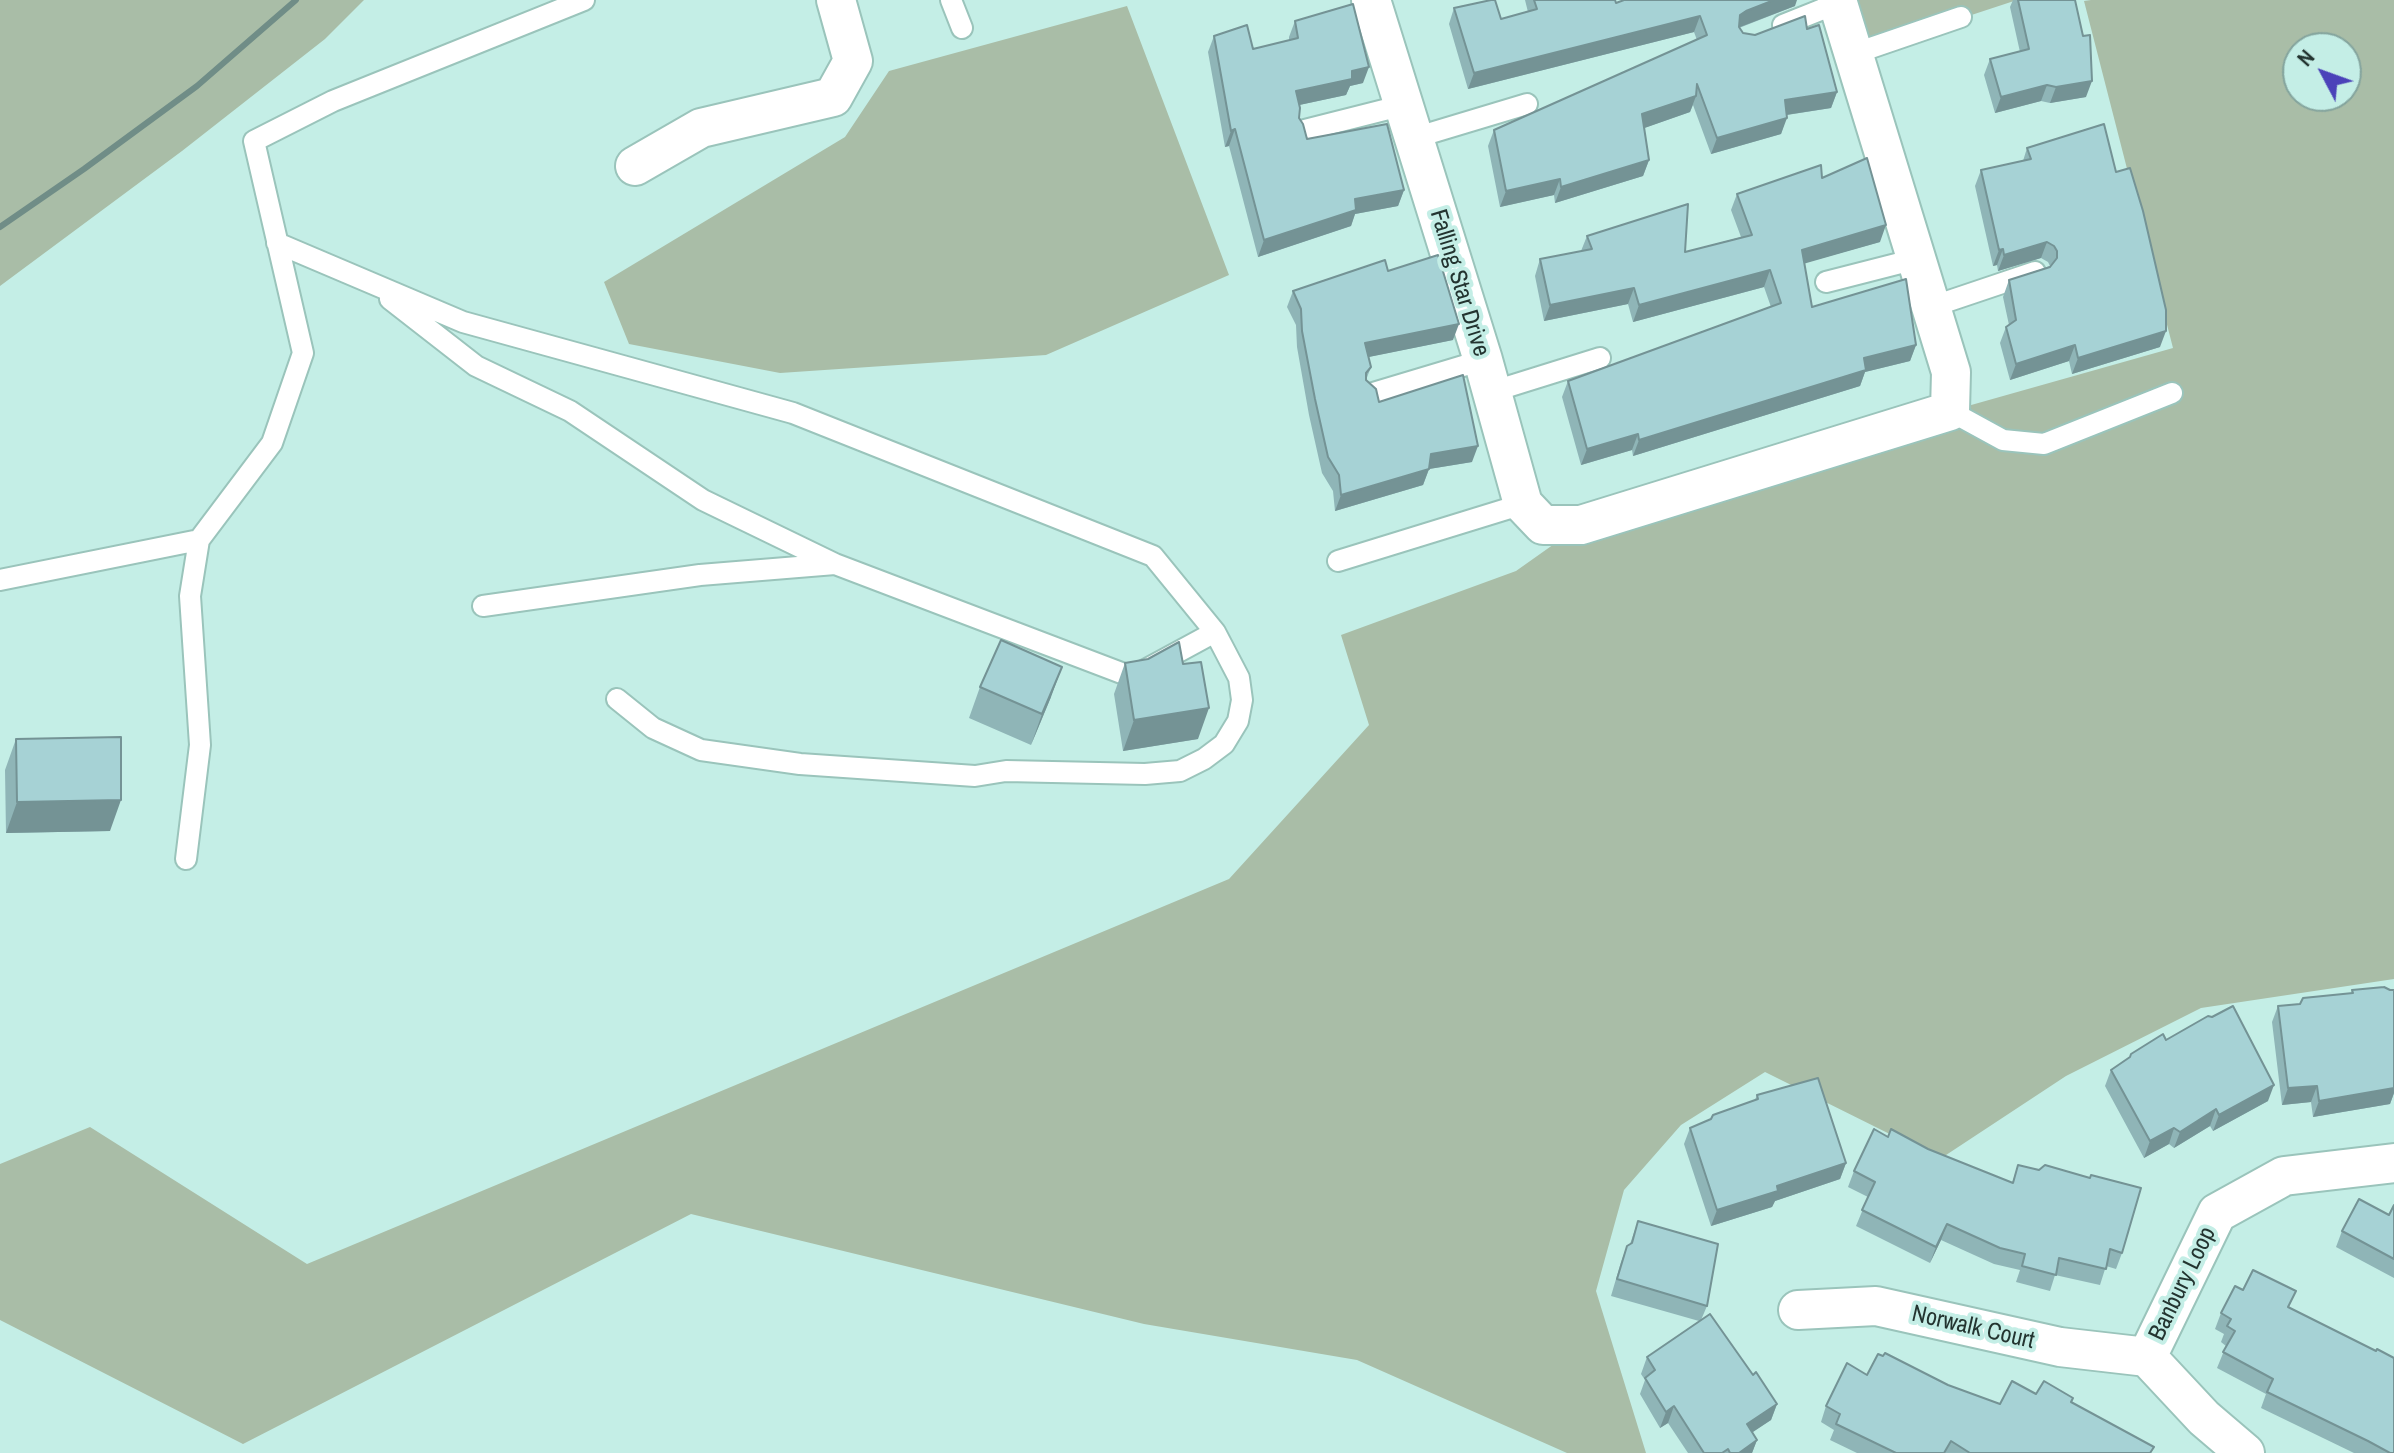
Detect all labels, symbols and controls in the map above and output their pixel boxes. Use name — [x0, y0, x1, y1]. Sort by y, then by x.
north arrow — [2282, 32, 2362, 112]
text: N — [2290, 43, 2321, 72]
street label: Falling Star Drive — [1423, 206, 1495, 360]
street label: Banbury Loop — [2143, 1223, 2223, 1345]
street label: Norwalk Court — [1909, 1300, 2037, 1356]

